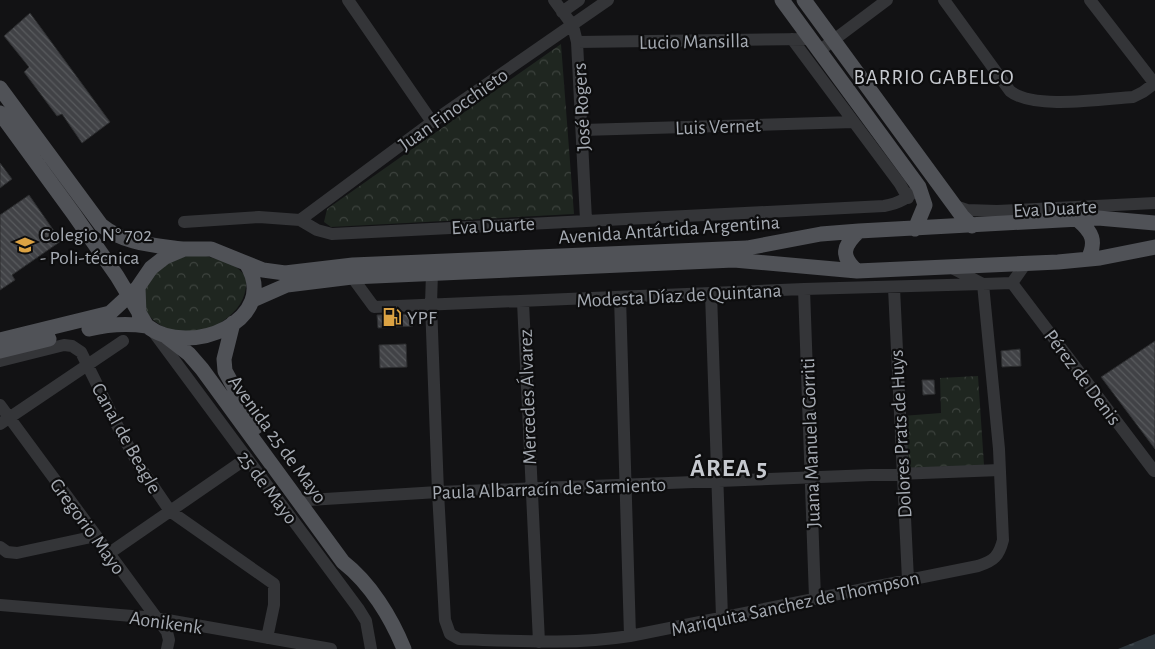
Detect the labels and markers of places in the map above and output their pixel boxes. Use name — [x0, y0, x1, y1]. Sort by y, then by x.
place label: Colegio N° 702 - Poli-técnica — [40, 225, 152, 268]
school or university icon: Colegio N° 702 - Poli-técnica — [14, 234, 36, 256]
fuel station icon: YPF — [381, 306, 403, 328]
place label: YPF — [407, 308, 437, 328]

